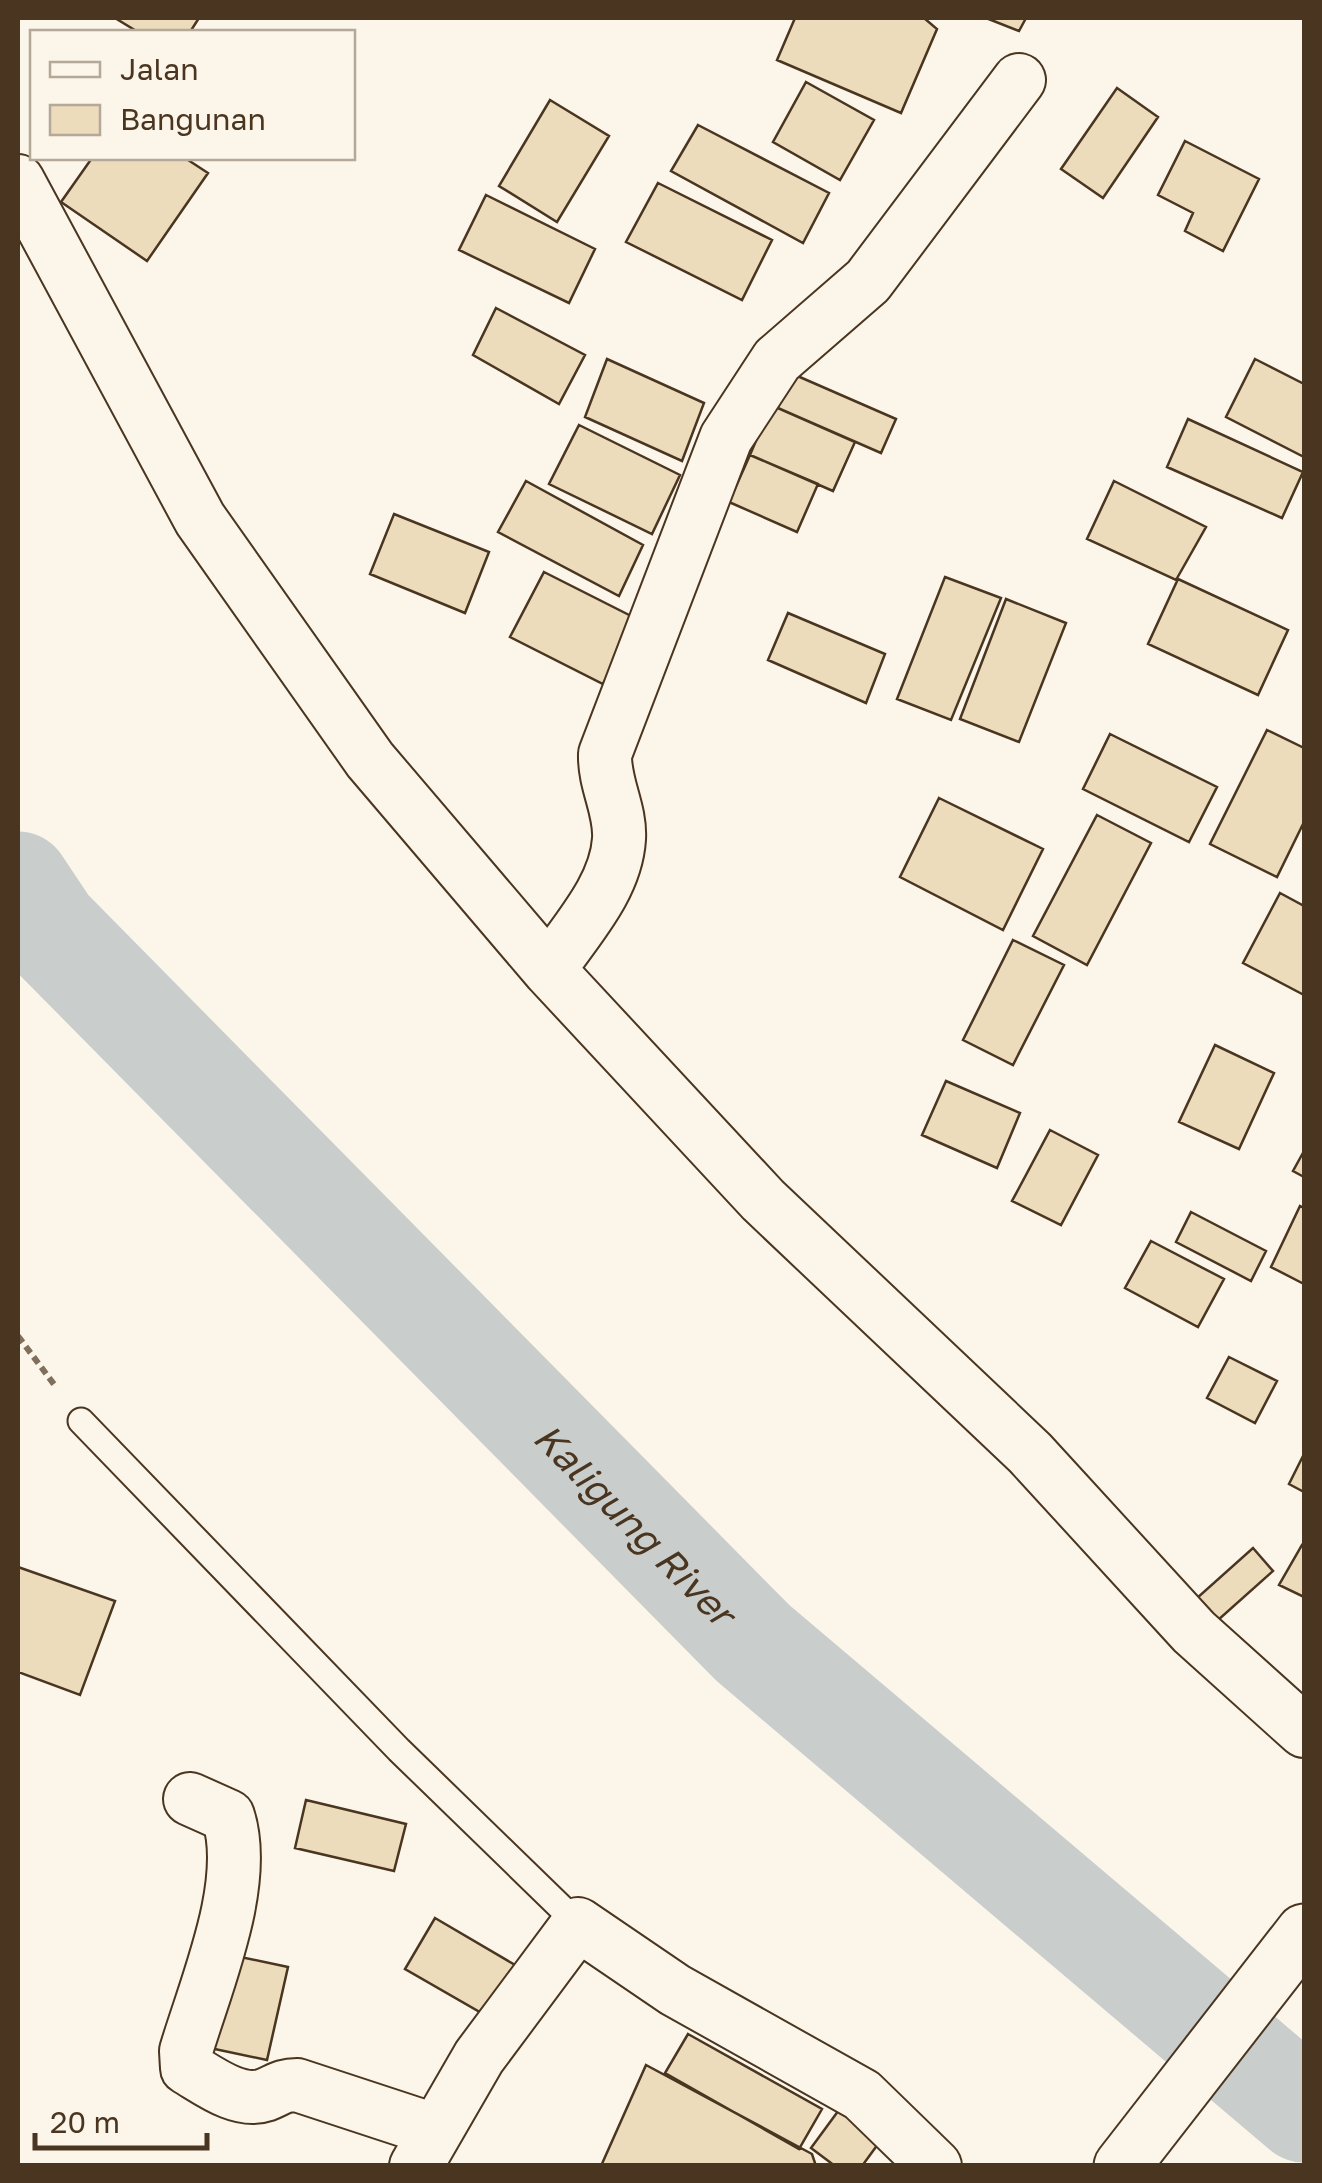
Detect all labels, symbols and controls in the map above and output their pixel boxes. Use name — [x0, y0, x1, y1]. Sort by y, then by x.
legend — [30, 30, 355, 160]
text: Jalan — [120, 51, 199, 87]
text: Bangunan — [120, 101, 266, 137]
water label: Kaligung River — [526, 1413, 748, 1638]
scale bar — [35, 2088, 208, 2150]
text: 20 m — [50, 2104, 120, 2140]

